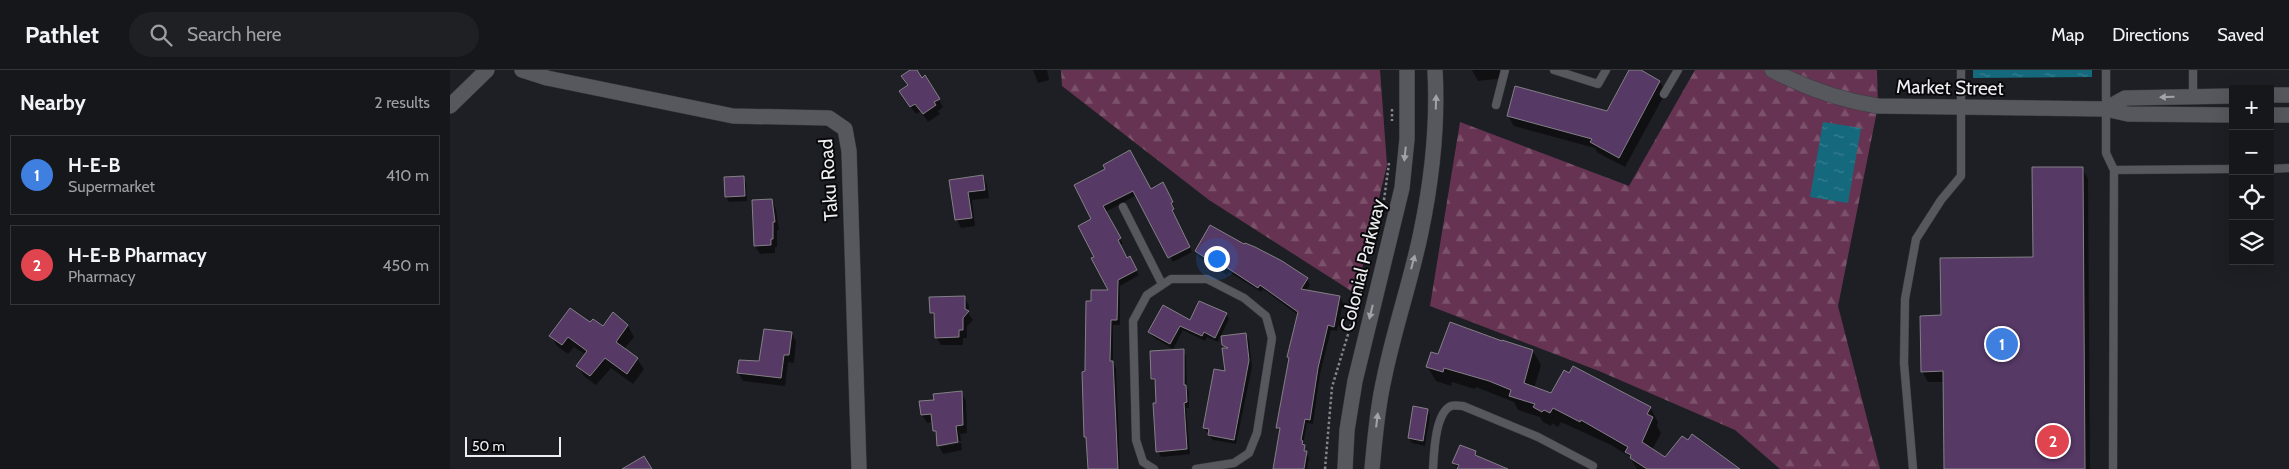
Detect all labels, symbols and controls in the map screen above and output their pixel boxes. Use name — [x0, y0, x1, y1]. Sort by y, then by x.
search box — [129, 12, 479, 57]
text: Pathlet — [25, 20, 99, 49]
icon: search — [147, 21, 175, 49]
text: Search here — [187, 23, 281, 46]
text: Map — [2051, 24, 2084, 46]
text: Directions — [2112, 24, 2189, 46]
text: Saved — [2217, 24, 2264, 46]
street label: Market Street — [1896, 75, 2005, 100]
map controls — [2229, 85, 2274, 265]
button: + — [2229, 85, 2274, 130]
text: Nearby — [20, 90, 86, 115]
text: 2 results — [374, 93, 430, 112]
one-way arrow — [2158, 93, 2174, 101]
one-way arrow — [1432, 94, 1440, 110]
button: − — [2229, 130, 2274, 175]
street label: Taku Road — [814, 138, 843, 222]
one-way arrow — [1401, 146, 1409, 162]
text: H-E-B — [68, 154, 120, 177]
text: 1 — [34, 166, 40, 185]
text: 410 m — [386, 166, 429, 185]
button: locate — [2229, 175, 2274, 220]
text: Supermarket — [68, 177, 155, 196]
street label: Colonial Parkway — [1335, 196, 1390, 334]
button: layers — [2229, 220, 2274, 265]
text: H-E-B Pharmacy — [68, 244, 207, 267]
your location — [1204, 246, 1230, 272]
one-way arrow — [1409, 255, 1417, 270]
text: 2 — [33, 256, 41, 275]
text: 450 m — [382, 256, 429, 275]
text: Pharmacy — [68, 267, 136, 286]
one-way arrow — [1367, 305, 1375, 320]
pin: 1 — [1986, 325, 2018, 363]
one-way arrow — [1373, 412, 1381, 428]
pin: 2 — [2037, 422, 2069, 460]
scale bar — [465, 434, 561, 457]
text: 50 m — [472, 437, 505, 455]

